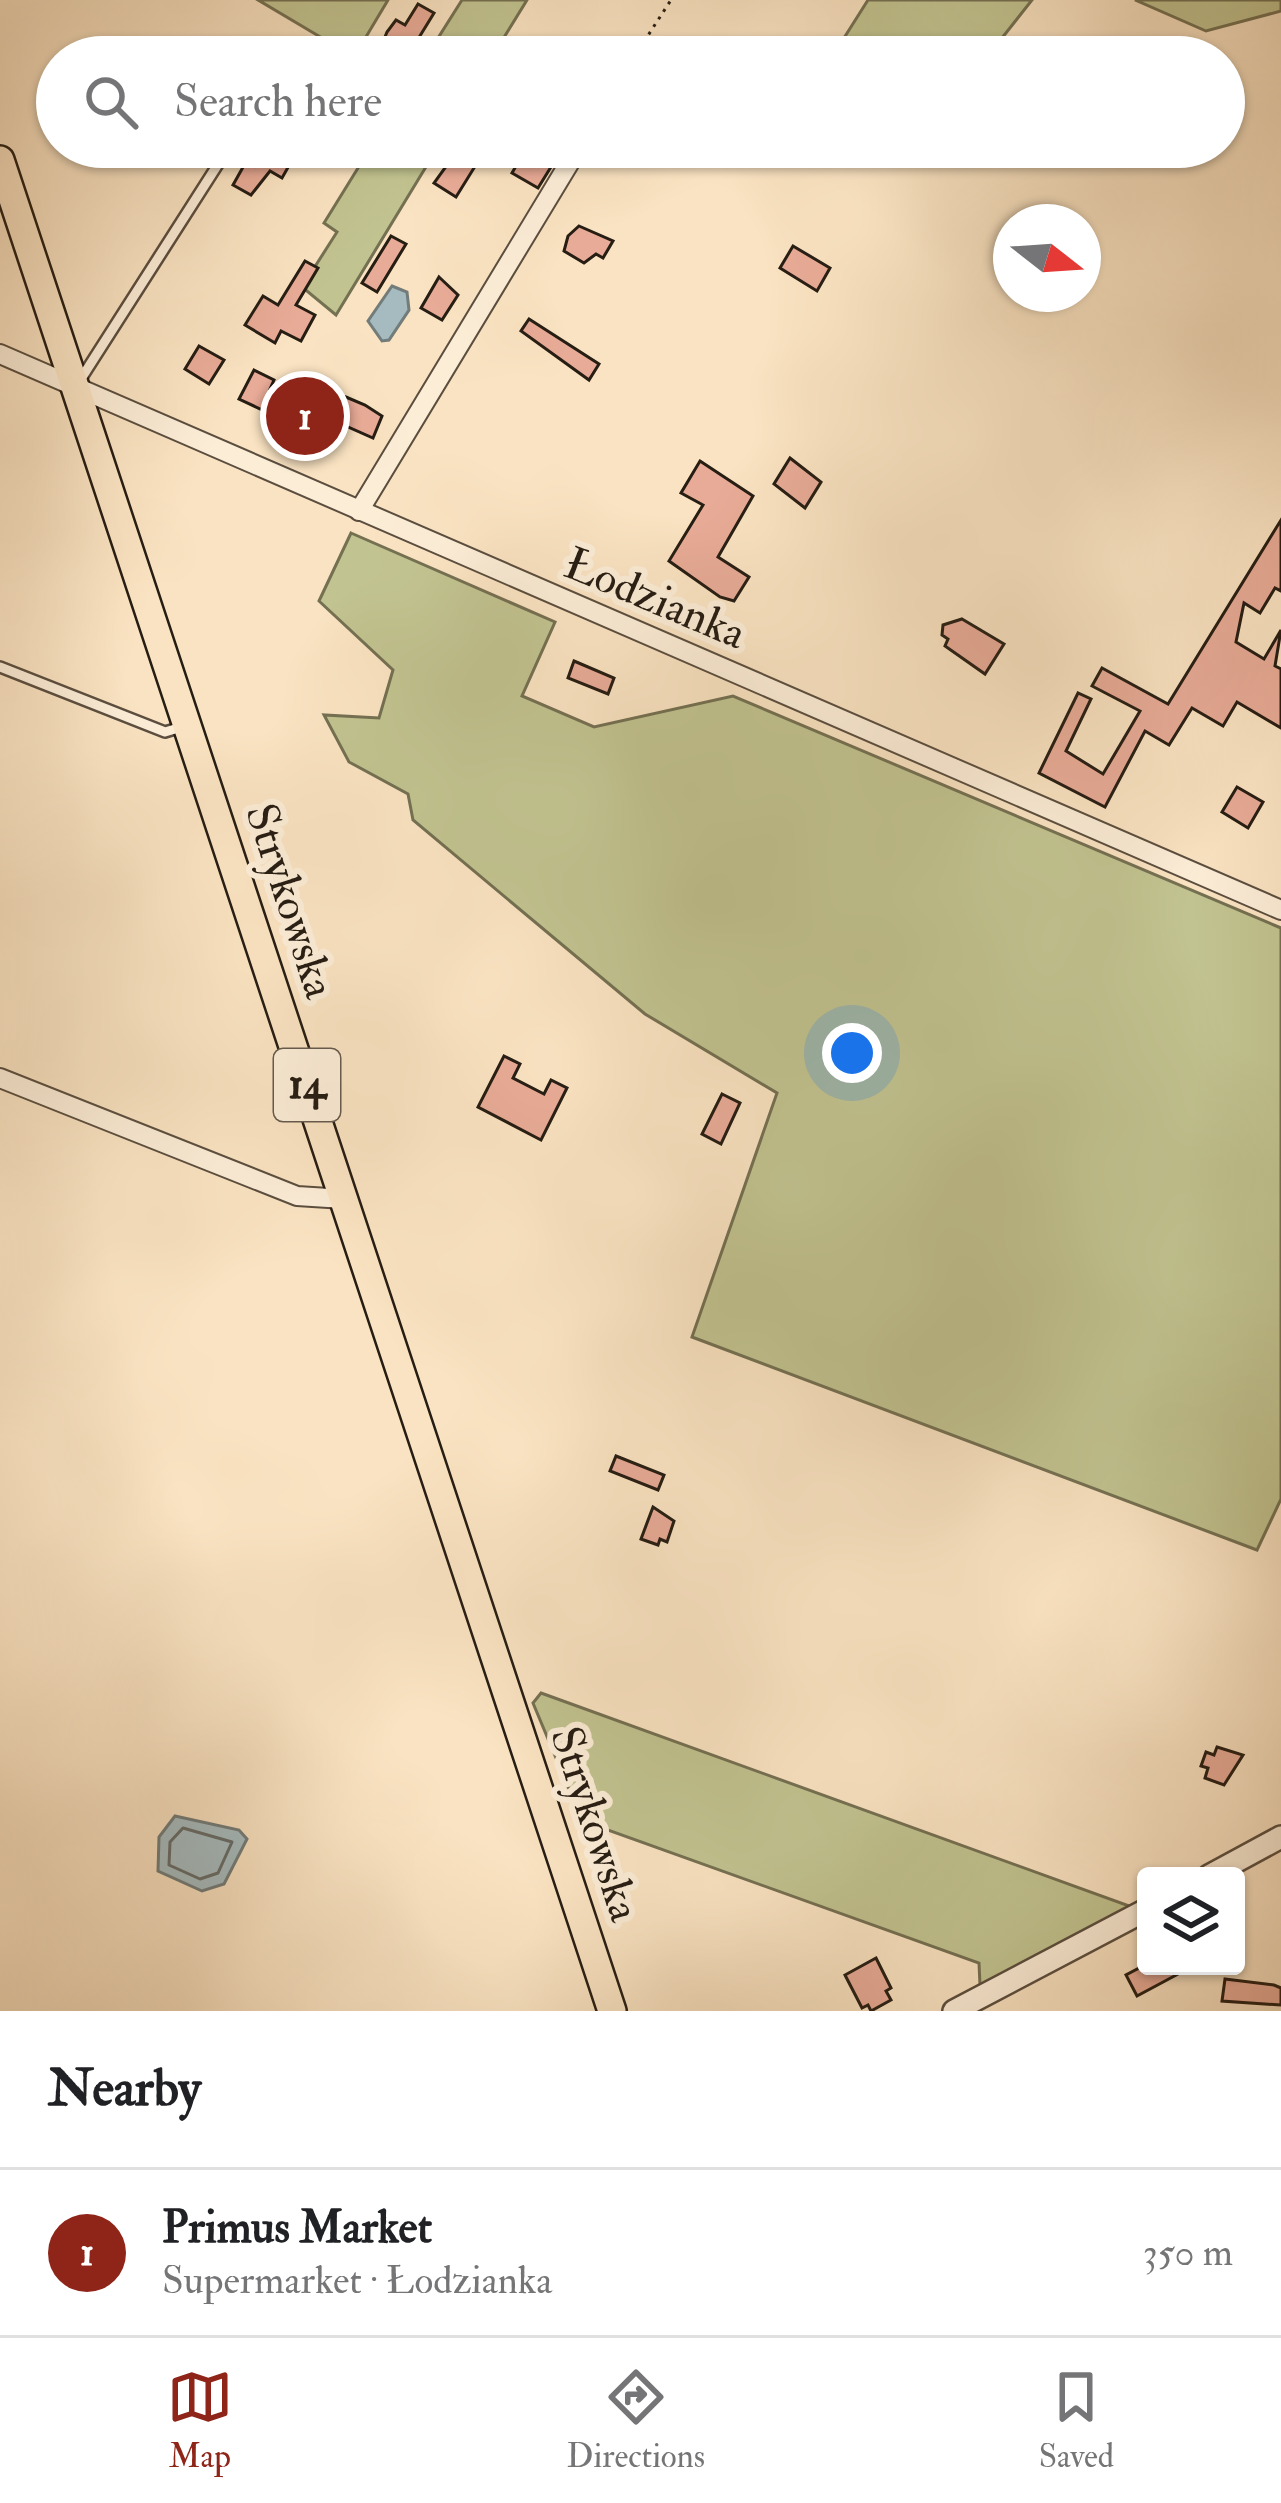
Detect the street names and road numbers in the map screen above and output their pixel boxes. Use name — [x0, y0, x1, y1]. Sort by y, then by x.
street label: Łodzianka — [556, 536, 755, 662]
street label: Strykowska — [232, 797, 348, 1006]
road number: 14 — [274, 1049, 340, 1121]
street label: Strykowska — [537, 1720, 653, 1929]

